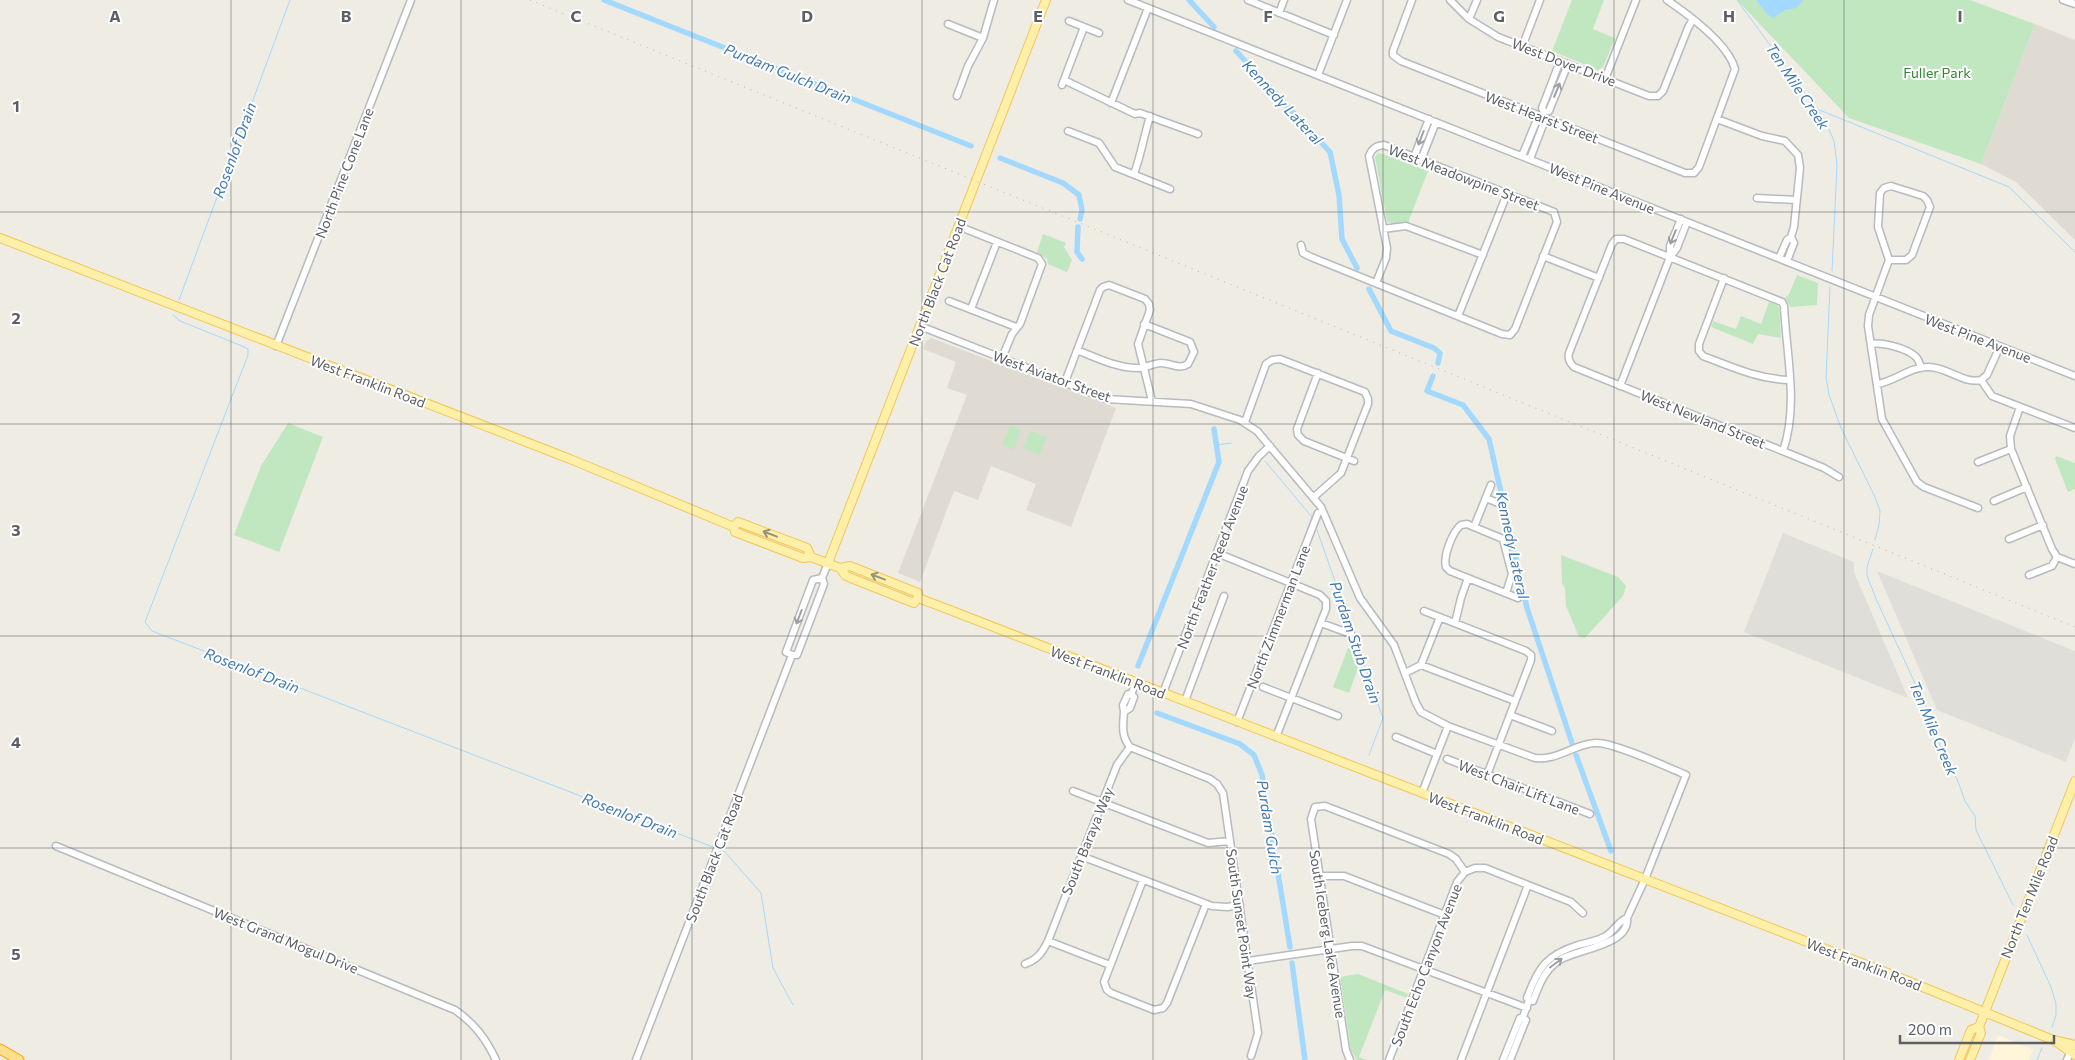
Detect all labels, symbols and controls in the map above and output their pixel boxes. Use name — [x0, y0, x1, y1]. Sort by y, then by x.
text: A — [109, 6, 121, 25]
text: B — [341, 6, 352, 25]
text: C — [571, 6, 582, 25]
text: D — [801, 6, 813, 25]
text: E — [1033, 6, 1043, 25]
text: F — [1263, 6, 1273, 25]
text: G — [1493, 6, 1505, 25]
text: H — [1723, 6, 1735, 25]
text: I — [1957, 6, 1963, 25]
street label: West Dover Drive — [1509, 34, 1619, 90]
water label: Purdam Gulch Drain — [722, 39, 854, 107]
water label: Ten Mile Creek — [1762, 39, 1834, 133]
water label: Kennedy Lateral — [1239, 56, 1328, 149]
park label: Fuller Park — [1903, 64, 1971, 81]
one-way arrow — [1553, 83, 1563, 98]
street label: West Hearst Street — [1483, 88, 1601, 147]
text: 1 — [12, 96, 20, 115]
water label: Rosenlof Drain — [208, 100, 260, 200]
street label: North Pine Cone Lane — [311, 105, 377, 241]
one-way arrow — [1416, 130, 1426, 145]
street label: West Meadowpine Street — [1386, 140, 1542, 214]
street label: West Pine Avenue — [1547, 159, 1657, 217]
street label: North Black Cat Road — [905, 215, 969, 349]
one-way arrow — [1668, 229, 1677, 245]
text: 2 — [11, 308, 21, 327]
street label: West Pine Avenue — [1922, 310, 2034, 366]
street label: West Aviator Street — [991, 347, 1114, 405]
street label: West Franklin Road — [308, 351, 428, 411]
street label: West Newland Street — [1638, 386, 1768, 452]
street label: North Feather Reed Avenue — [1173, 483, 1251, 651]
water label: Kennedy Lateral — [1493, 490, 1533, 602]
text: 3 — [11, 520, 21, 539]
one-way arrow — [763, 529, 779, 538]
street label: North Zimmerman Lane — [1243, 543, 1313, 691]
one-way arrow — [870, 572, 886, 581]
water label: Purdam Stub Drain — [1327, 579, 1385, 705]
one-way arrow — [794, 609, 803, 624]
street label: West Franklin Road — [1048, 642, 1168, 702]
water label: Rosenlof Drain — [202, 644, 302, 696]
water label: Ten Mile Creek — [1906, 678, 1962, 779]
text: 4 — [11, 732, 21, 751]
street label: West Chair Lift Lane — [1456, 756, 1582, 818]
water label: Purdam Gulch — [1254, 779, 1286, 875]
street label: South Baraya Way — [1058, 785, 1116, 897]
street label: West Franklin Road — [1426, 788, 1546, 848]
water label: Rosenlof Drain — [580, 789, 680, 841]
street label: South Black Cat Road — [682, 791, 746, 925]
street label: North Ten Mile Road — [1997, 833, 2061, 961]
street label: South Sunset Point Way — [1223, 848, 1261, 1000]
street label: South Iceberg Lake Avenue — [1306, 849, 1350, 1019]
street label: South Echo Canyon Avenue — [1387, 881, 1465, 1049]
street label: West Grand Mogul Drive — [211, 903, 361, 977]
street label: West Franklin Road — [1804, 934, 1924, 994]
text: 5 — [11, 944, 21, 963]
one-way arrow — [1549, 958, 1563, 968]
scale bar — [1900, 1012, 2054, 1044]
text: 200 m — [1908, 1020, 1952, 1038]

